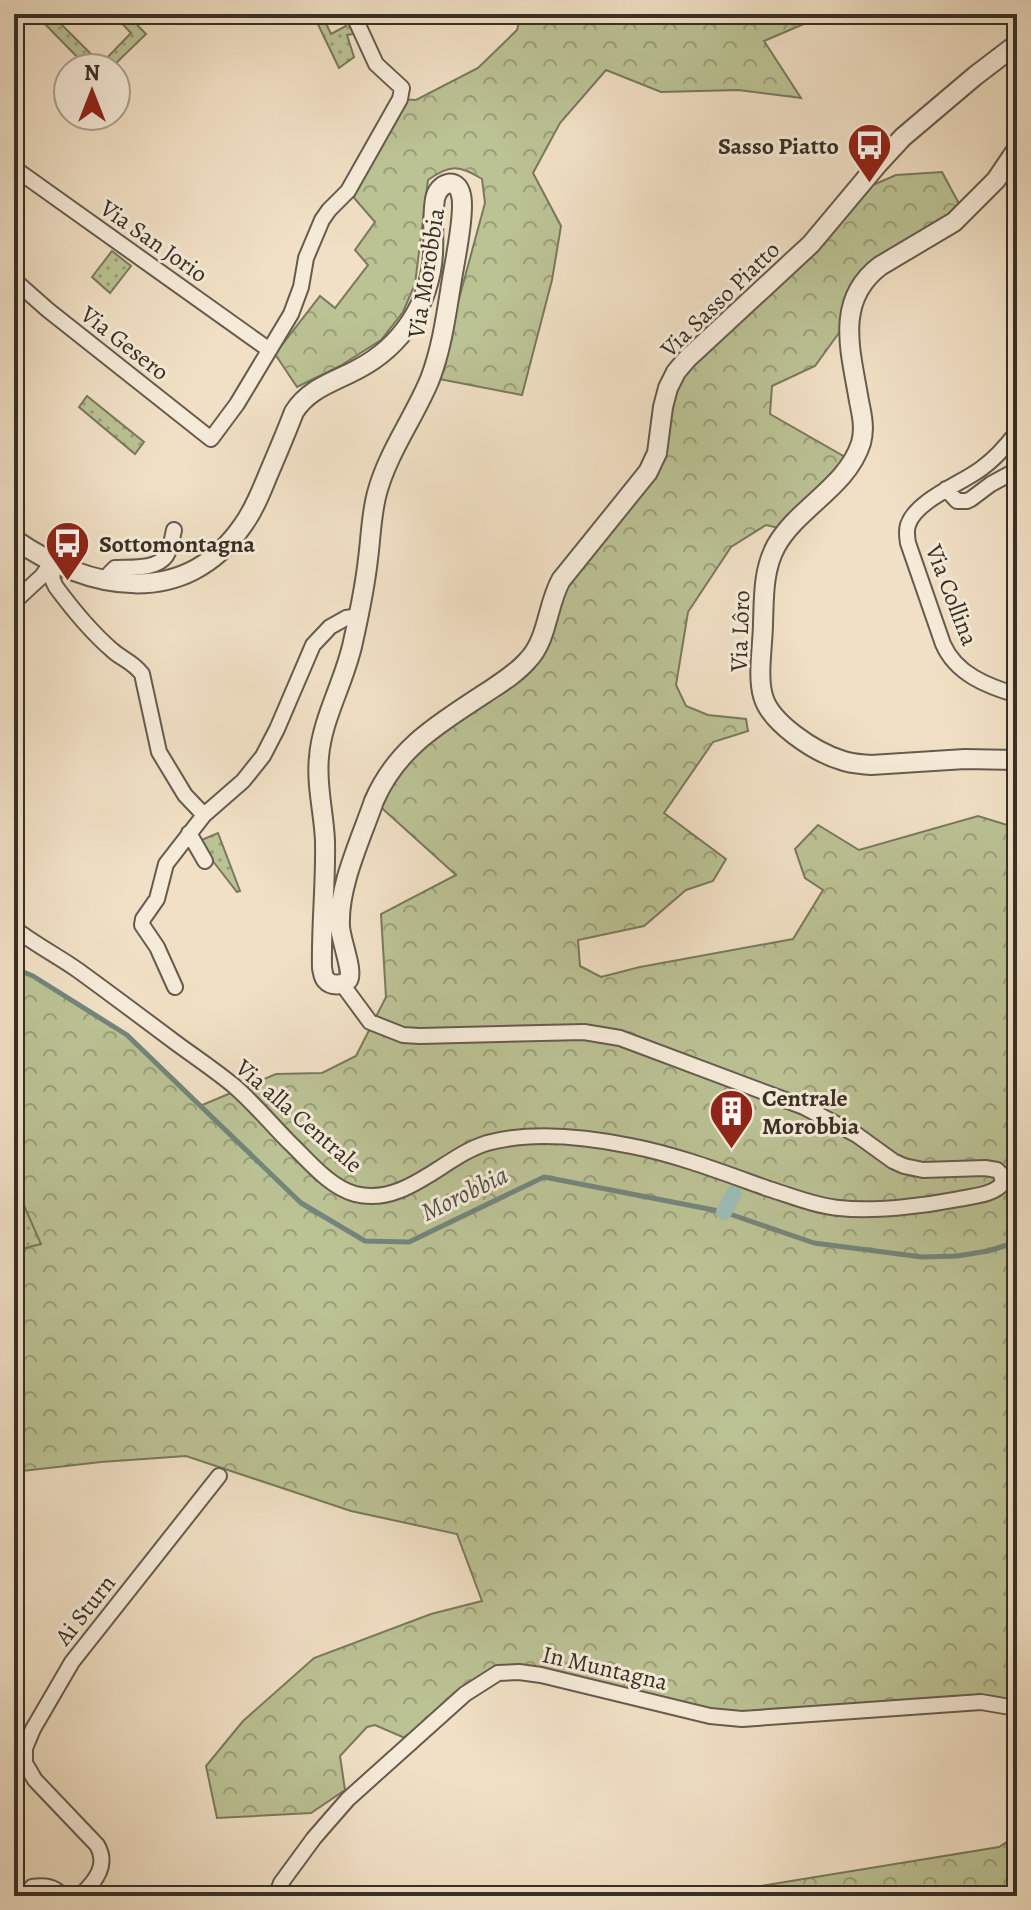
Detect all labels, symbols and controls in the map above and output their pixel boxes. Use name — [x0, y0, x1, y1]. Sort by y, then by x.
north arrow — [52, 52, 132, 132]
text: N — [84, 58, 100, 88]
bus stop icon: Sasso Piatto — [846, 122, 894, 185]
place label: Sasso Piatto — [718, 130, 839, 162]
street label: Via San Jorio — [93, 192, 214, 290]
street label: Via Morobbia — [400, 205, 452, 341]
street label: Via Sasso Piatto — [653, 234, 787, 365]
street label: Via Gesero — [73, 298, 176, 388]
bus stop icon: Sottomontagna — [44, 520, 92, 583]
place label: Sottomontagna — [99, 528, 256, 560]
street label: Via Collina — [918, 539, 986, 651]
street label: Via Lôro — [723, 590, 757, 673]
street label: Via alla Centrale — [228, 1051, 369, 1180]
place label: Centrale Morobbia — [762, 1082, 860, 1142]
building icon: Centrale Morobbia — [707, 1088, 755, 1151]
water label: Morobbia — [415, 1157, 514, 1230]
street label: Ai Sturn — [47, 1568, 123, 1653]
street label: In Muntagna — [539, 1638, 672, 1698]

